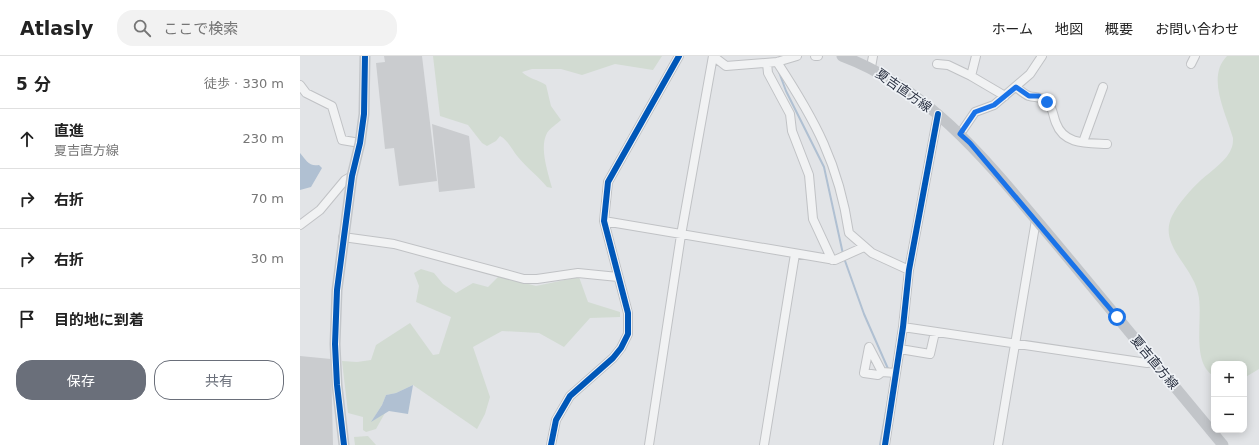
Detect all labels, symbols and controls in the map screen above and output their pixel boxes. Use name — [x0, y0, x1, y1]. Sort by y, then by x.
search box — [117, 10, 397, 46]
text: Atlasly — [20, 17, 93, 39]
icon: search — [131, 17, 153, 39]
text: ここで検索 — [163, 20, 238, 38]
text: ホーム — [991, 21, 1033, 37]
text: 地図 — [1055, 21, 1083, 37]
text: 概要 — [1105, 21, 1133, 37]
text: お問い合わせ — [1155, 21, 1239, 37]
street label: 夏吉直方線 — [873, 66, 935, 115]
text: 5 分 — [16, 74, 51, 94]
text: 徒歩 · 330 m — [204, 76, 284, 91]
route end — [1038, 93, 1056, 111]
text: 直進 — [54, 122, 84, 140]
icon: ahead — [16, 128, 38, 150]
text: 230 m — [242, 131, 284, 146]
text: 夏吉直方線 — [54, 143, 119, 158]
icon: right — [16, 188, 38, 210]
text: 右折 — [54, 191, 84, 209]
text: 70 m — [251, 191, 284, 206]
icon: right — [16, 248, 38, 270]
text: 右折 — [54, 251, 84, 269]
text: 30 m — [251, 251, 284, 266]
icon: arrive — [16, 308, 38, 330]
route start — [1108, 308, 1126, 326]
text: 目的地に到着 — [54, 311, 144, 329]
street label: 夏吉直方線 — [1128, 333, 1181, 392]
button: 保存 — [16, 360, 146, 400]
button: 共有 — [154, 360, 284, 400]
map controls — [1211, 361, 1247, 433]
button: + — [1211, 361, 1247, 397]
button: − — [1211, 397, 1247, 433]

